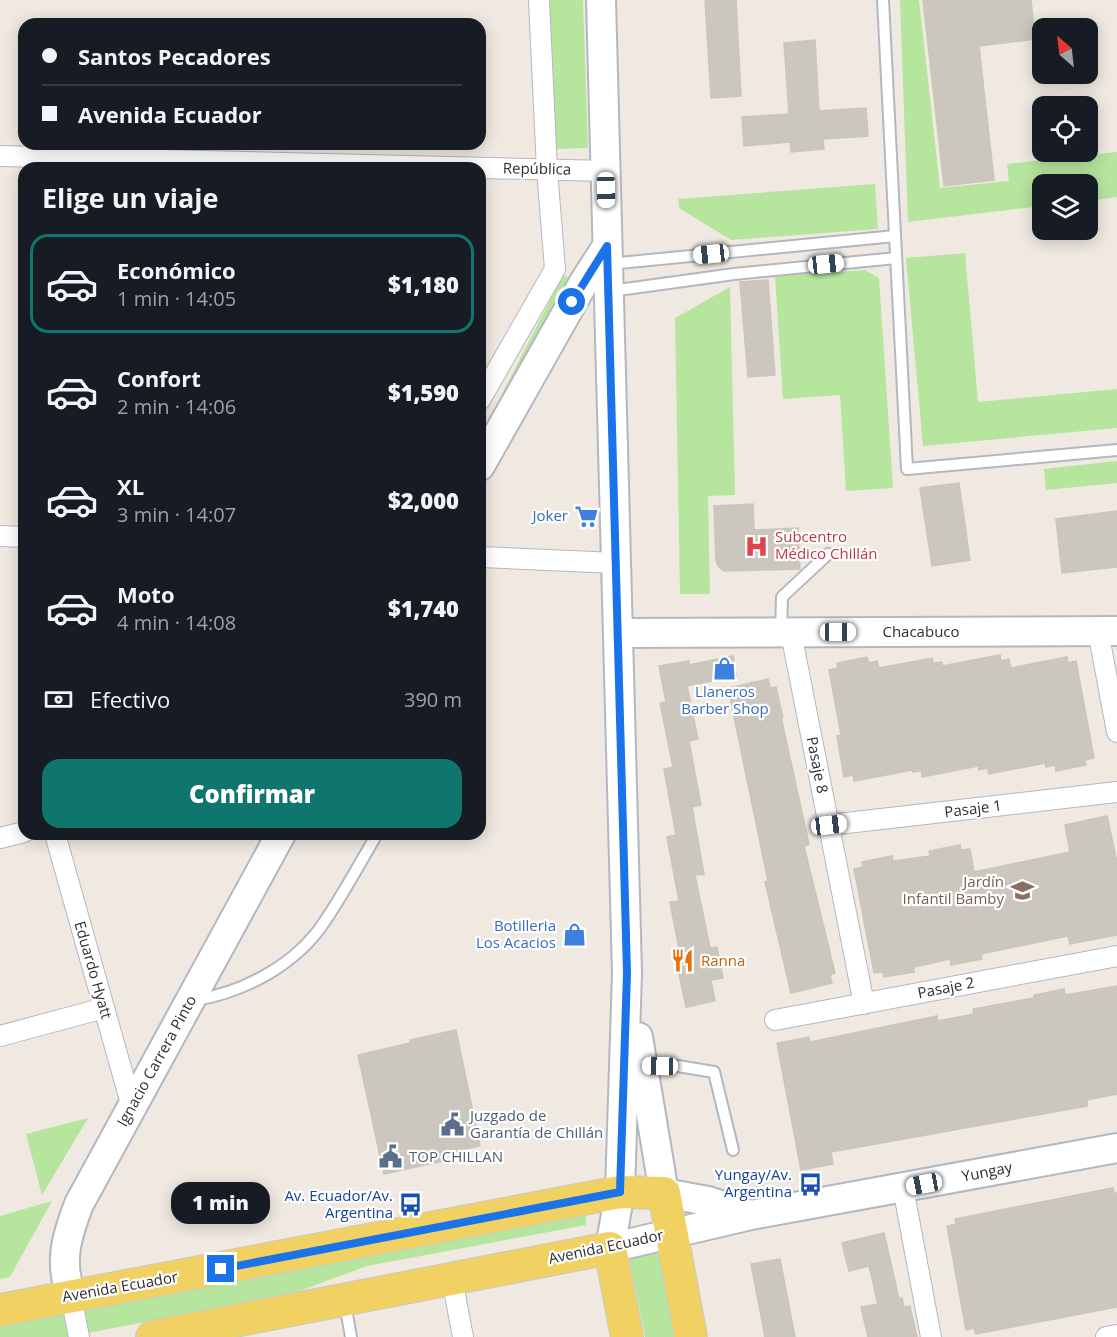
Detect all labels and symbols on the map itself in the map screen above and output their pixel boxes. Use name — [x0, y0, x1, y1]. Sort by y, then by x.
north arrow — [1032, 18, 1098, 84]
street label: República — [503, 157, 571, 179]
car — [597, 172, 615, 208]
car — [692, 243, 730, 265]
car — [807, 253, 845, 275]
route start — [558, 288, 585, 315]
supermarket icon: Joker — [573, 503, 599, 529]
place label: Joker — [531, 505, 568, 525]
place label: Subcentro Médico Chillán — [775, 526, 878, 563]
hospital icon: Subcentro Médico Chillán — [744, 533, 770, 559]
street label: Chacabuco — [882, 621, 960, 641]
car — [820, 623, 856, 641]
shop icon: Llaneros Barber Shop — [712, 655, 738, 681]
place label: Llaneros Barber Shop — [681, 681, 769, 718]
street label: Pasaje 8 — [803, 735, 833, 795]
street label: Pasaje 1 — [943, 795, 1003, 821]
car — [810, 814, 848, 836]
place label: Jardín Infantil Bamby — [903, 871, 1004, 908]
school or university icon: Jardín Infantil Bamby — [1009, 878, 1035, 904]
place label: Botilleria Los Acacios — [476, 915, 556, 952]
street label: Eduardo Hyatt — [70, 918, 117, 1021]
shop icon: Botilleria Los Acacios — [561, 922, 587, 948]
restaurant icon: Ranna — [670, 948, 696, 974]
place label: Ranna — [701, 950, 745, 970]
street label: Pasaje 2 — [916, 972, 976, 1002]
street label: Ignacio Carrera Pinto — [112, 991, 200, 1130]
car — [642, 1057, 678, 1075]
place label: Juzgado de Garantía de Chillán — [468, 1105, 603, 1142]
public building icon: Juzgado de Garantía de Chillán — [439, 1112, 465, 1138]
public building icon: TOP CHILLAN — [378, 1144, 404, 1170]
place label: TOP CHILLAN — [409, 1146, 503, 1166]
street label: Yungay — [960, 1156, 1014, 1186]
place label: Yungay/Av. Argentina — [715, 1164, 792, 1201]
bus stop icon: Yungay/Av. Argentina — [797, 1171, 823, 1197]
car — [905, 1172, 943, 1196]
callout: 1 min — [172, 1182, 270, 1224]
place label: Av. Ecuador/Av. Argentina — [284, 1185, 393, 1222]
bus stop icon: Av. Ecuador/Av. Argentina — [398, 1192, 424, 1218]
street label: Avenida Ecuador — [546, 1224, 665, 1268]
route end — [207, 1255, 234, 1282]
street label: Avenida Ecuador — [60, 1266, 179, 1306]

